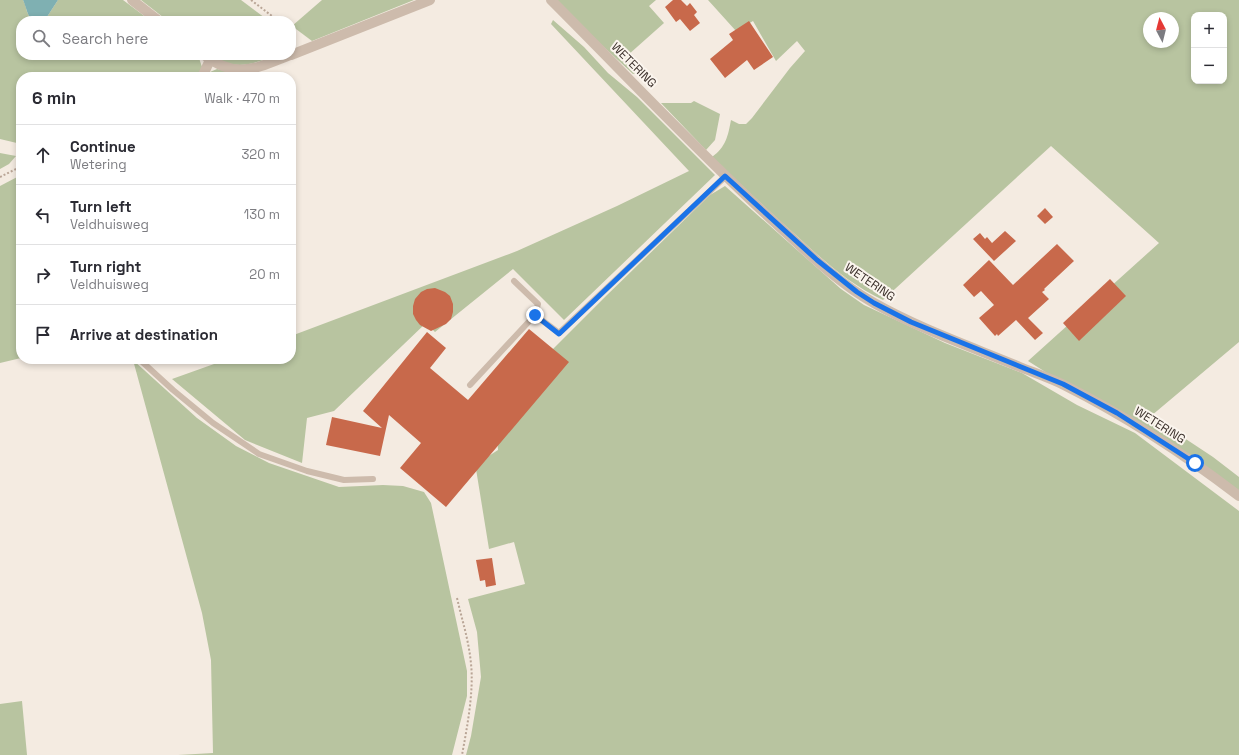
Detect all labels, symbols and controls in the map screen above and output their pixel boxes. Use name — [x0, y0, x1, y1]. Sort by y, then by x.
north arrow — [1143, 12, 1179, 48]
map controls — [1191, 12, 1227, 84]
button: + — [1191, 12, 1227, 48]
search box — [16, 16, 296, 60]
icon: search — [30, 27, 52, 49]
text: Search here — [62, 29, 148, 48]
street label: WETERING — [608, 39, 660, 91]
button: − — [1191, 48, 1227, 84]
text: 6 min — [32, 87, 76, 109]
text: Walk · 470 m — [204, 90, 280, 107]
text: Continue — [70, 137, 136, 156]
icon: ahead — [32, 144, 54, 166]
text: 320 m — [241, 146, 280, 163]
text: Wetering — [70, 156, 126, 173]
text: Turn left — [70, 197, 132, 216]
icon: left — [32, 204, 54, 226]
text: 130 m — [244, 206, 280, 223]
text: Veldhuisweg — [70, 216, 149, 233]
text: Turn right — [70, 257, 141, 276]
street label: WETERING — [842, 259, 898, 305]
icon: right — [32, 264, 54, 286]
text: 20 m — [249, 266, 280, 283]
text: Veldhuisweg — [70, 276, 149, 293]
route end — [526, 306, 544, 324]
icon: arrive — [32, 324, 54, 346]
text: Arrive at destination — [70, 325, 218, 344]
street label: WETERING — [1131, 403, 1189, 447]
route start — [1186, 454, 1204, 472]

